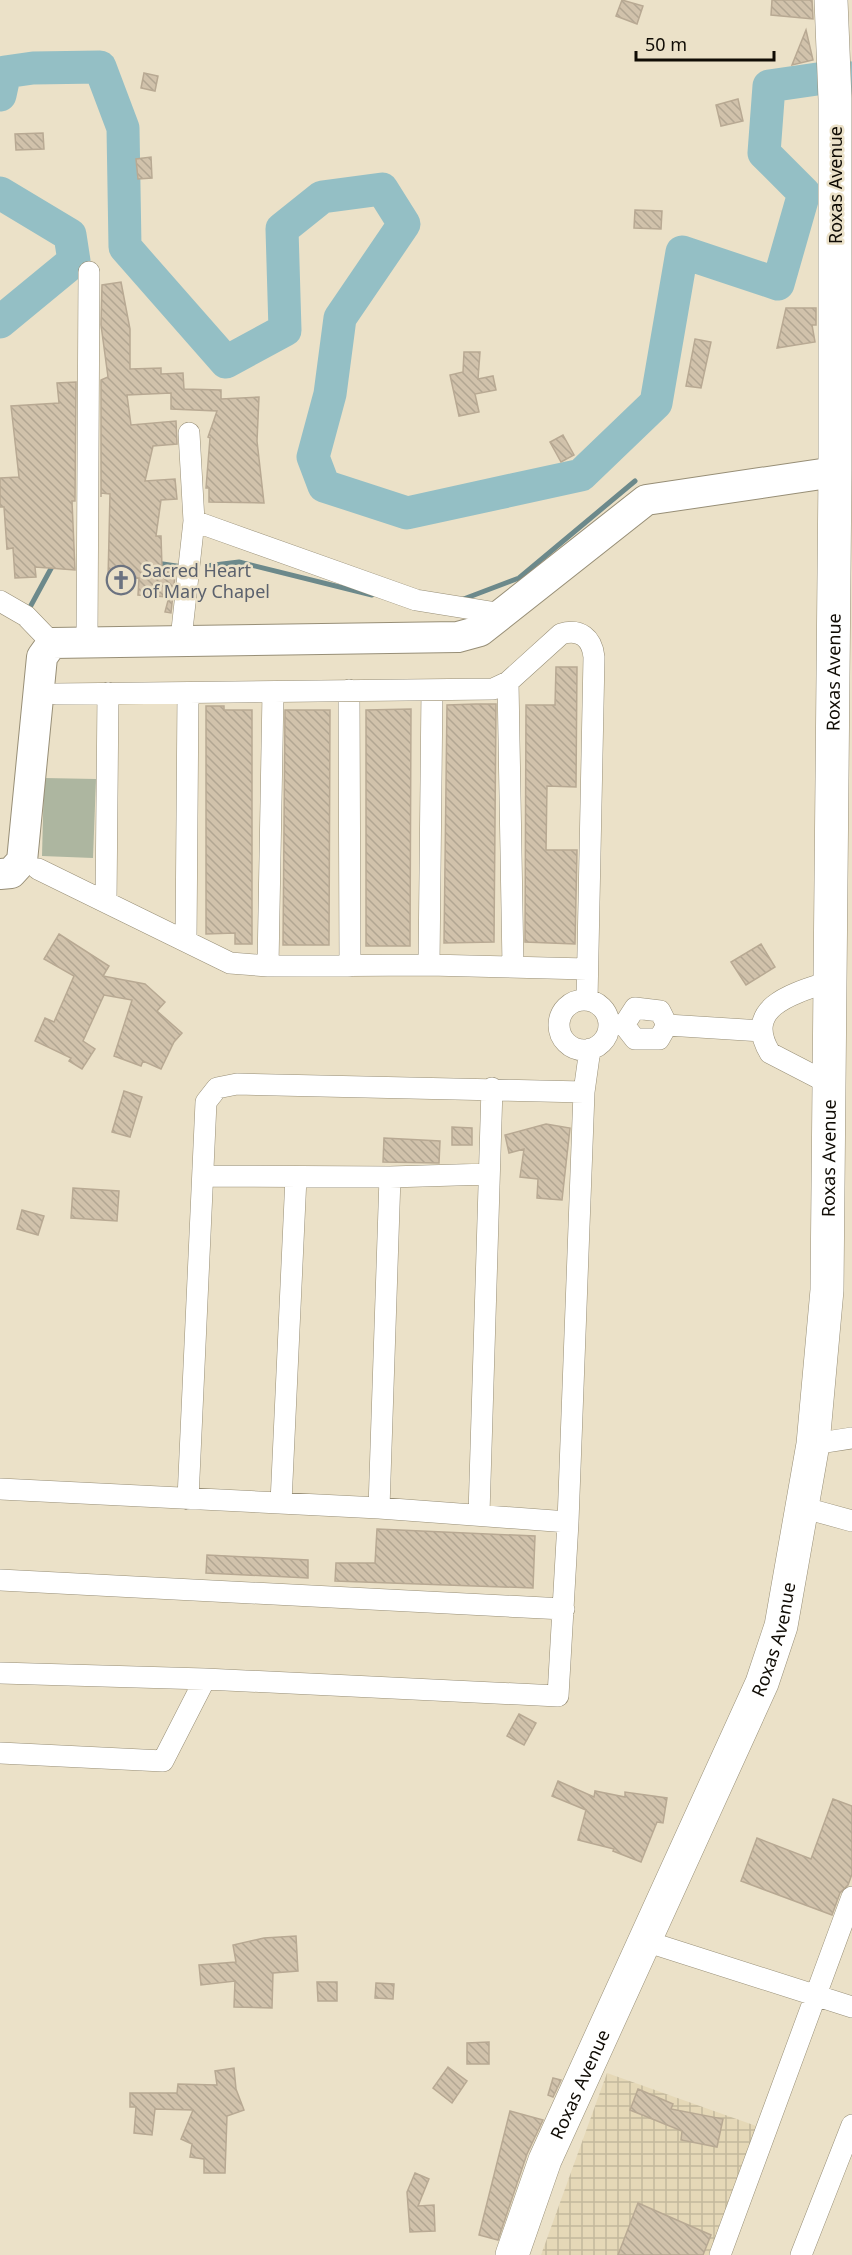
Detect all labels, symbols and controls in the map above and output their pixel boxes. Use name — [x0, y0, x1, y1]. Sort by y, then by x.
scale bar — [636, 24, 774, 62]
text: 50 m — [645, 32, 687, 56]
street label: Roxas Avenue — [823, 126, 847, 244]
place label: Sacred Heart of Mary Chapel — [142, 558, 270, 603]
church icon: Sacred Heart of Mary Chapel — [105, 564, 137, 596]
street label: Roxas Avenue — [820, 613, 846, 731]
street label: Roxas Avenue — [816, 1099, 841, 1217]
street label: Roxas Avenue — [745, 1580, 800, 1700]
street label: Roxas Avenue — [544, 2025, 615, 2143]

